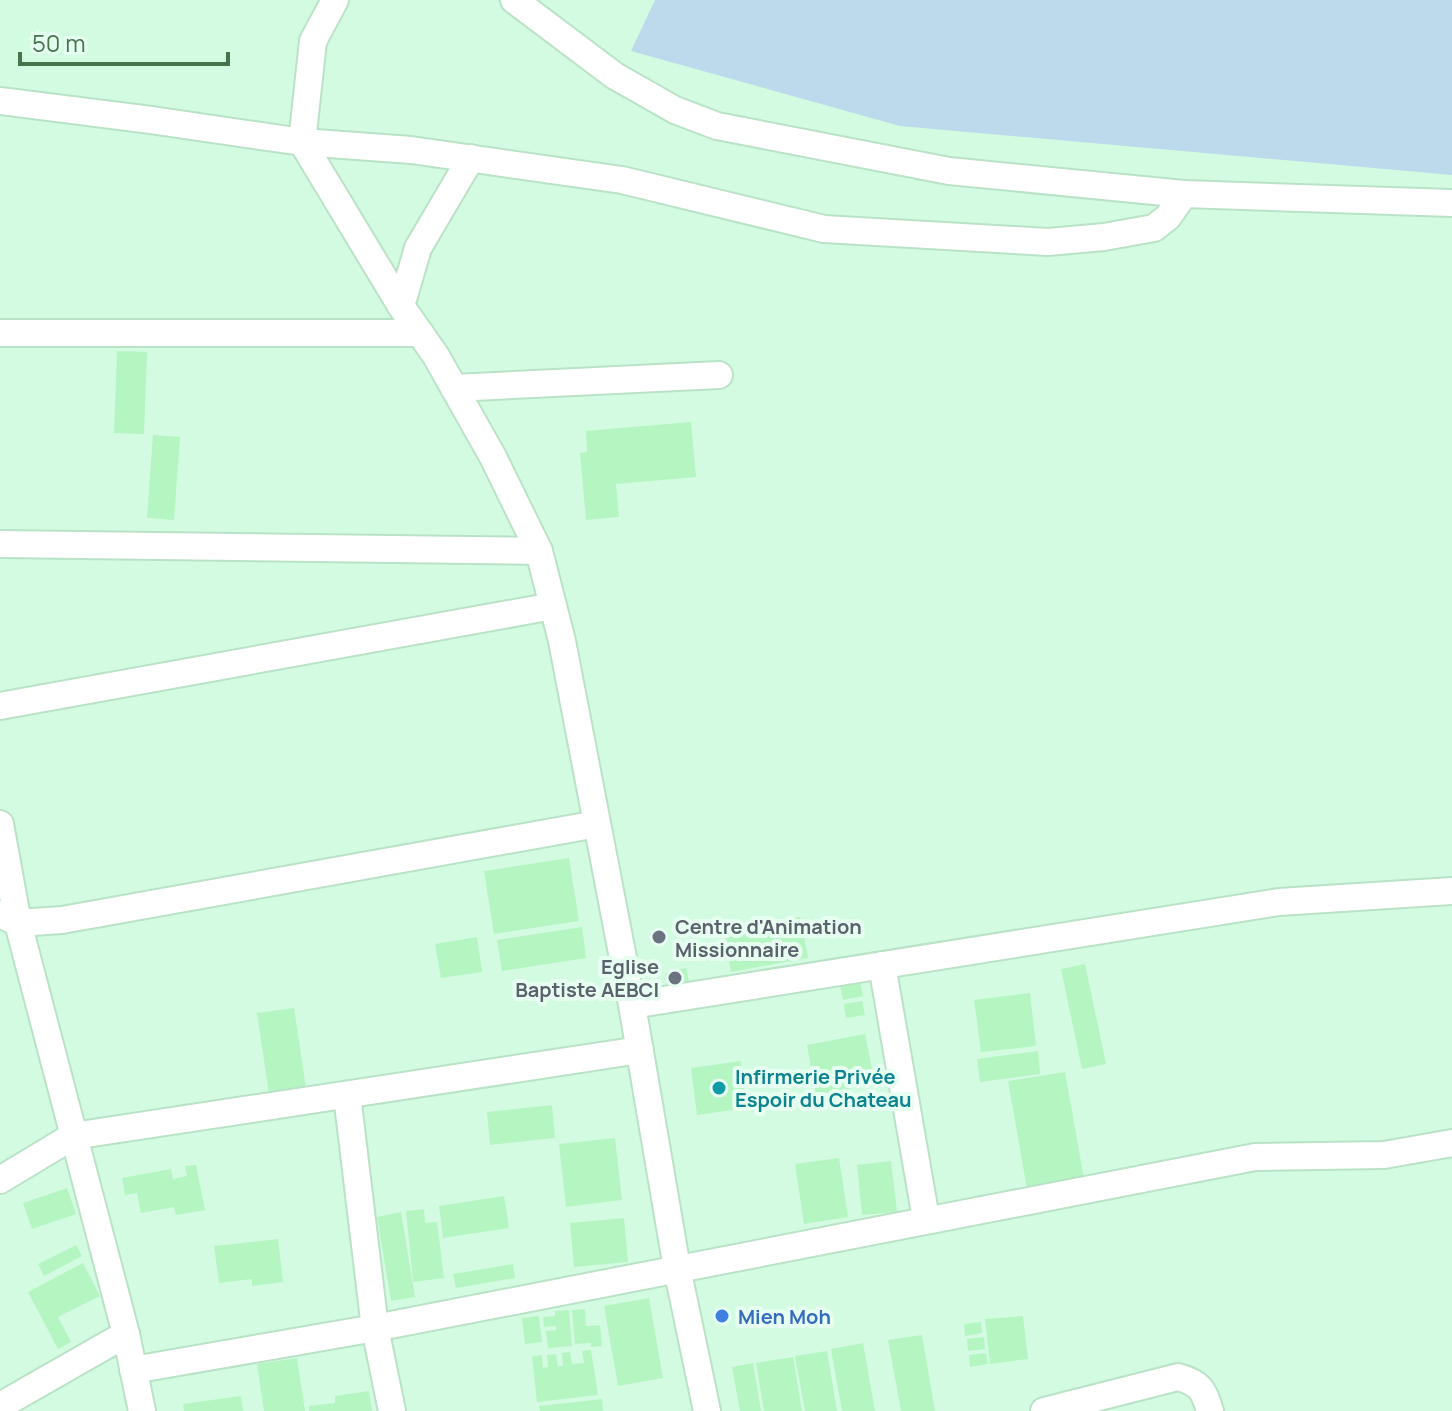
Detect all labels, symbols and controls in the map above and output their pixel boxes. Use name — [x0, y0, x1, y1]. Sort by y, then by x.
scale bar — [20, 16, 228, 66]
text: 50 m — [32, 26, 86, 59]
place label: Centre d'Animation Missionnaire — [675, 913, 862, 963]
marker: Centre d'Animation Missionnaire — [650, 928, 668, 946]
place label: Eglise Baptiste AEBCI — [515, 953, 659, 1003]
marker: Eglise Baptiste AEBCI — [666, 969, 684, 987]
place label: Infirmerie Privée Espoir du Chateau — [735, 1063, 911, 1113]
marker: Infirmerie Privée Espoir du Chateau — [710, 1079, 728, 1097]
place label: Mien Moh — [738, 1303, 831, 1330]
marker: Mien Moh — [713, 1307, 731, 1325]

